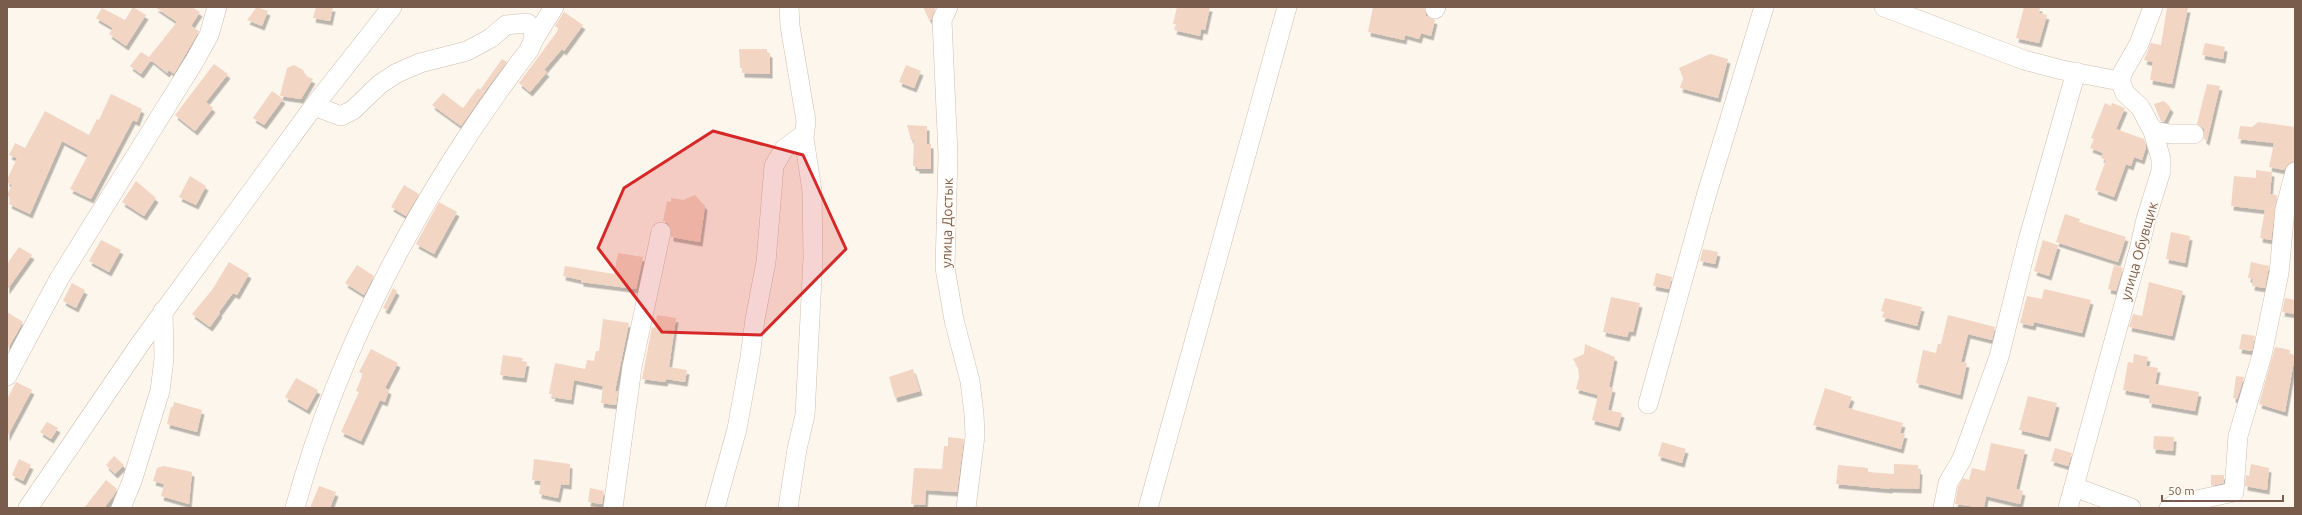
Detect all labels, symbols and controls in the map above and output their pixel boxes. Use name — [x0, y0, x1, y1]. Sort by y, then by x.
street label: улица Достык — [938, 178, 956, 268]
street label: улица Обувщик — [2117, 200, 2161, 302]
scale bar — [2162, 477, 2283, 503]
text: 50 m — [2168, 484, 2195, 497]

